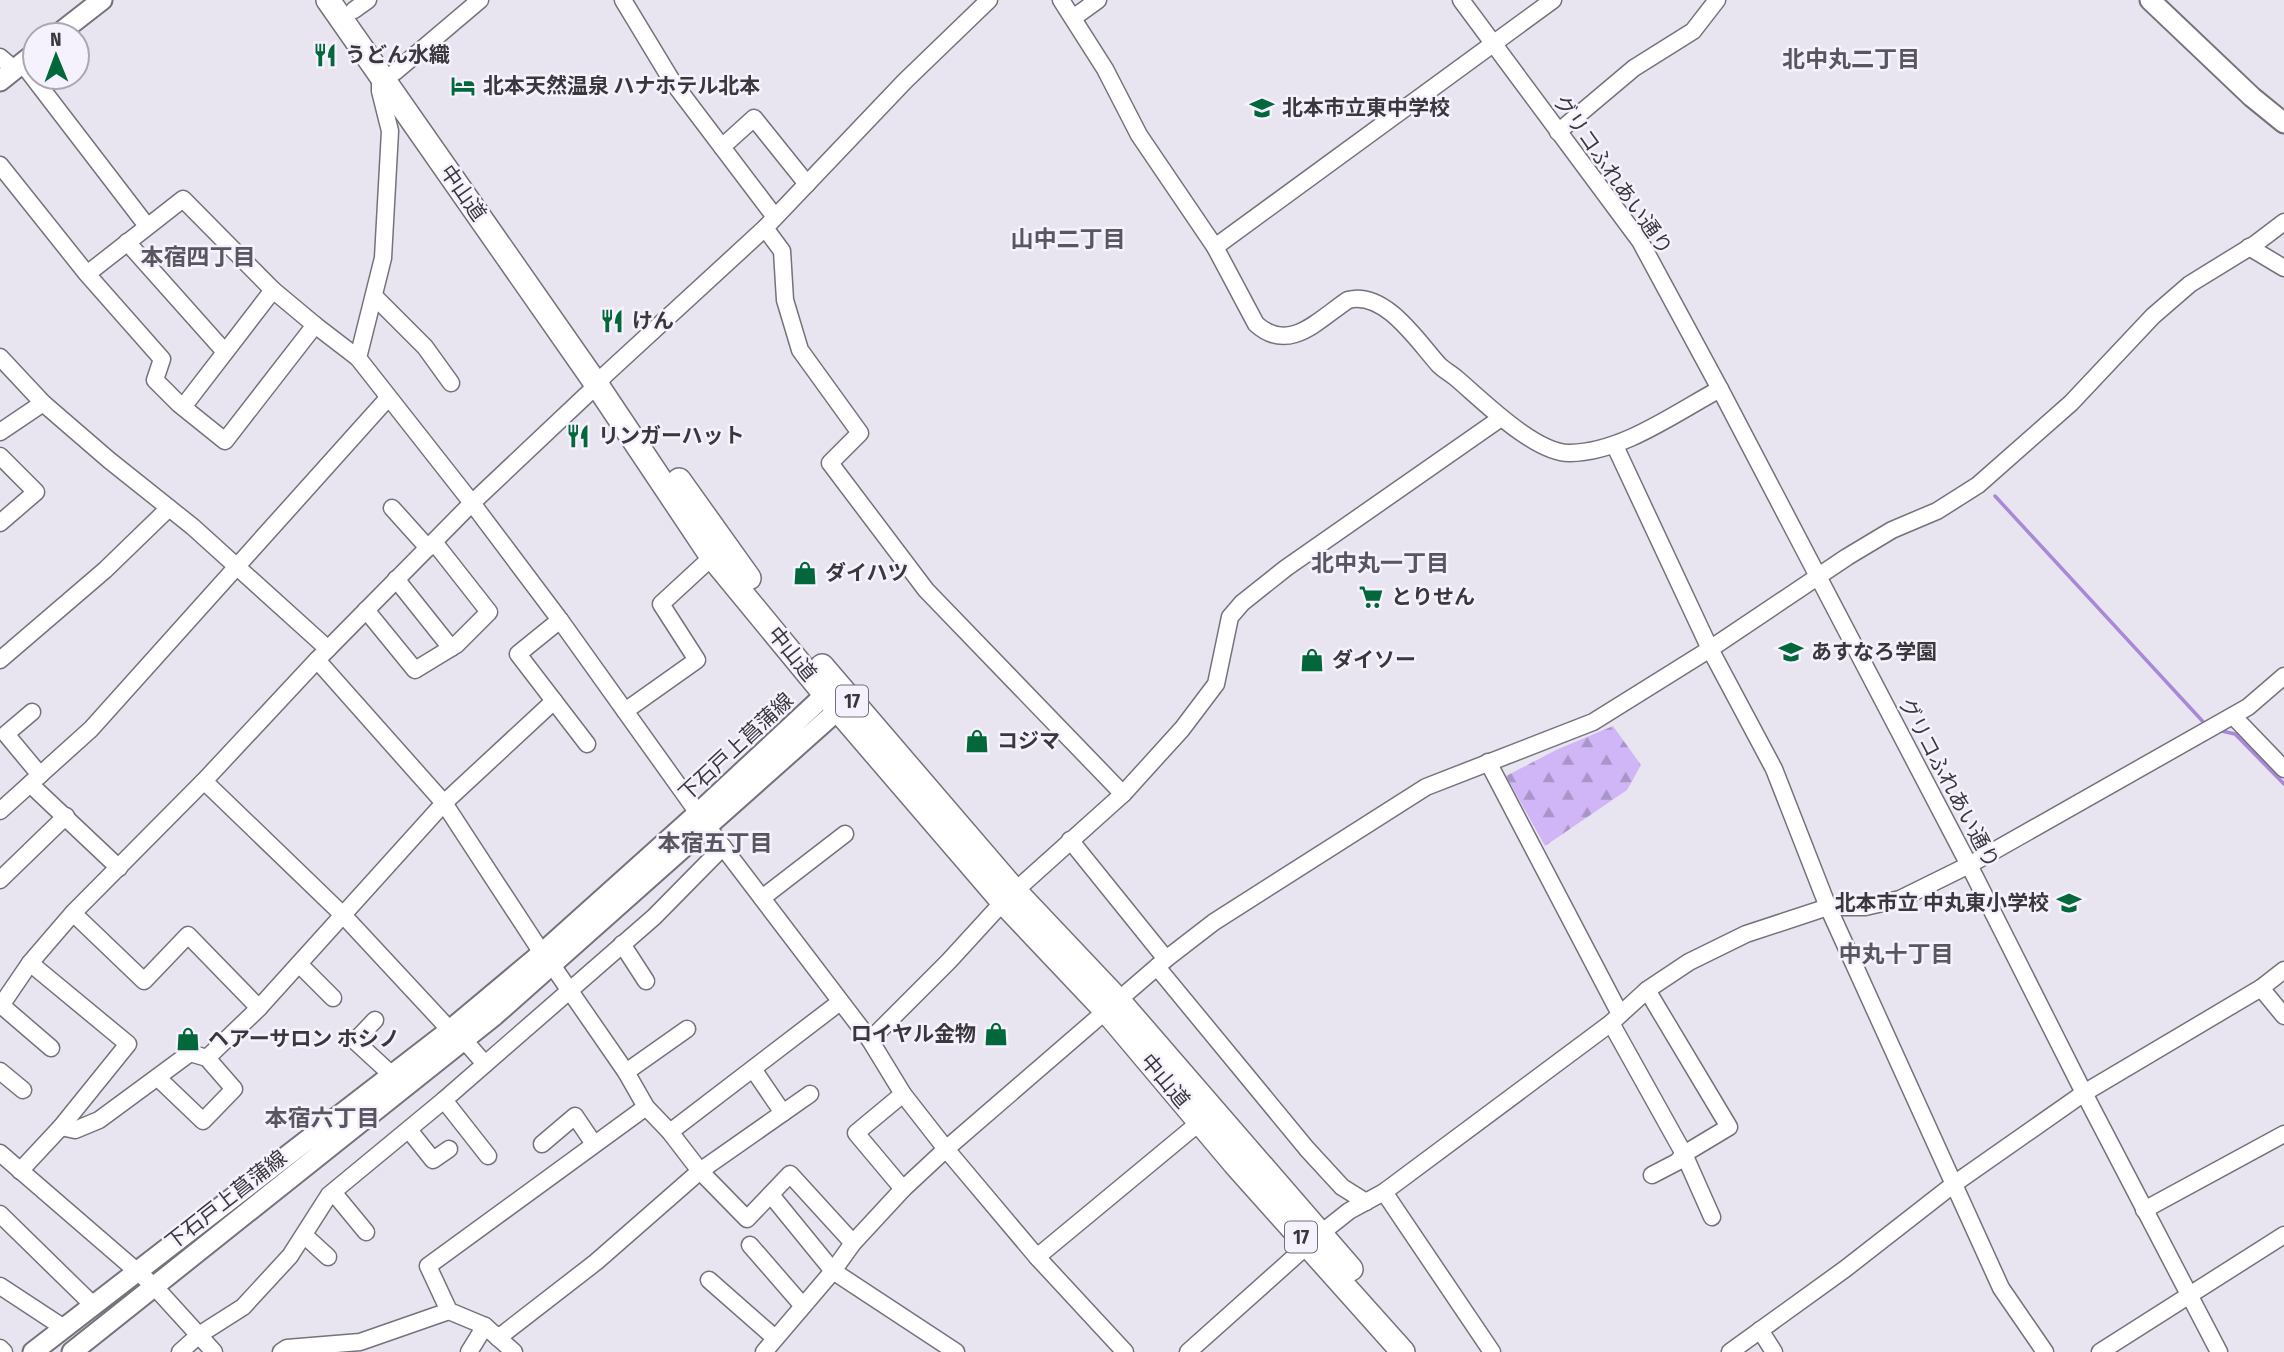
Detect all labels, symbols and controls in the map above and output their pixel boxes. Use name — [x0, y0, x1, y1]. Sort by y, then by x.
north arrow — [21, 21, 91, 91]
text: N — [50, 28, 62, 51]
restaurant icon: うどん水織 — [311, 41, 339, 69]
place label: うどん水織 — [345, 42, 450, 68]
district label: 北中丸二丁目 — [1782, 45, 1920, 73]
hotel icon: 北本天然温泉 ハナホテル北本 — [449, 72, 477, 100]
place label: 北本天然温泉 ハナホテル北本 — [483, 73, 760, 99]
street label: グリコふれあい通り — [1548, 90, 1678, 260]
school or university icon: 北本市立東中学校 — [1248, 94, 1276, 122]
place label: 北本市立東中学校 — [1282, 95, 1450, 121]
street label: 中山道 — [434, 160, 492, 226]
district label: 山中二丁目 — [1011, 225, 1126, 253]
district label: 本宿四丁目 — [141, 243, 256, 271]
restaurant icon: けん — [598, 307, 626, 335]
place label: けん — [632, 308, 674, 334]
restaurant icon: リンガーハット — [564, 422, 592, 450]
place label: リンガーハット — [598, 423, 745, 449]
district label: 北中丸一丁目 — [1311, 549, 1449, 577]
shop icon: ダイハツ — [791, 559, 819, 587]
place label: ダイハツ — [825, 560, 909, 586]
supermarket icon: とりせん — [1357, 583, 1385, 611]
place label: とりせん — [1391, 584, 1475, 610]
street label: 中山道 — [762, 621, 822, 687]
school or university icon: あすなろ学園 — [1777, 638, 1805, 666]
place label: あすなろ学園 — [1811, 639, 1937, 665]
shop icon: ダイソー — [1298, 646, 1326, 674]
place label: ダイソー — [1332, 647, 1416, 673]
road number: 17 — [836, 686, 868, 716]
street label: 下石戸上菖蒲線 — [673, 687, 799, 807]
street label: グリコふれあい通り — [1893, 693, 2005, 873]
shop icon: コジマ — [963, 727, 991, 755]
place label: コジマ — [997, 728, 1060, 754]
district label: 本宿五丁目 — [658, 829, 773, 857]
school or university icon: 北本市立 中丸東小学校 — [2055, 889, 2083, 917]
place label: 北本市立 中丸東小学校 — [1835, 890, 2049, 916]
district label: 中丸十丁目 — [1839, 940, 1954, 968]
shop icon: ロイヤル金物 — [982, 1020, 1010, 1048]
place label: ロイヤル金物 — [851, 1021, 976, 1047]
shop icon: ヘアーサロン ホシノ — [174, 1025, 202, 1053]
place label: ヘアーサロン ホシノ — [208, 1026, 400, 1052]
street label: 中山道 — [1135, 1049, 1195, 1113]
district label: 本宿六丁目 — [265, 1104, 380, 1132]
street label: 下石戸上菖蒲線 — [160, 1145, 292, 1255]
road number: 17 — [1285, 1222, 1317, 1252]

